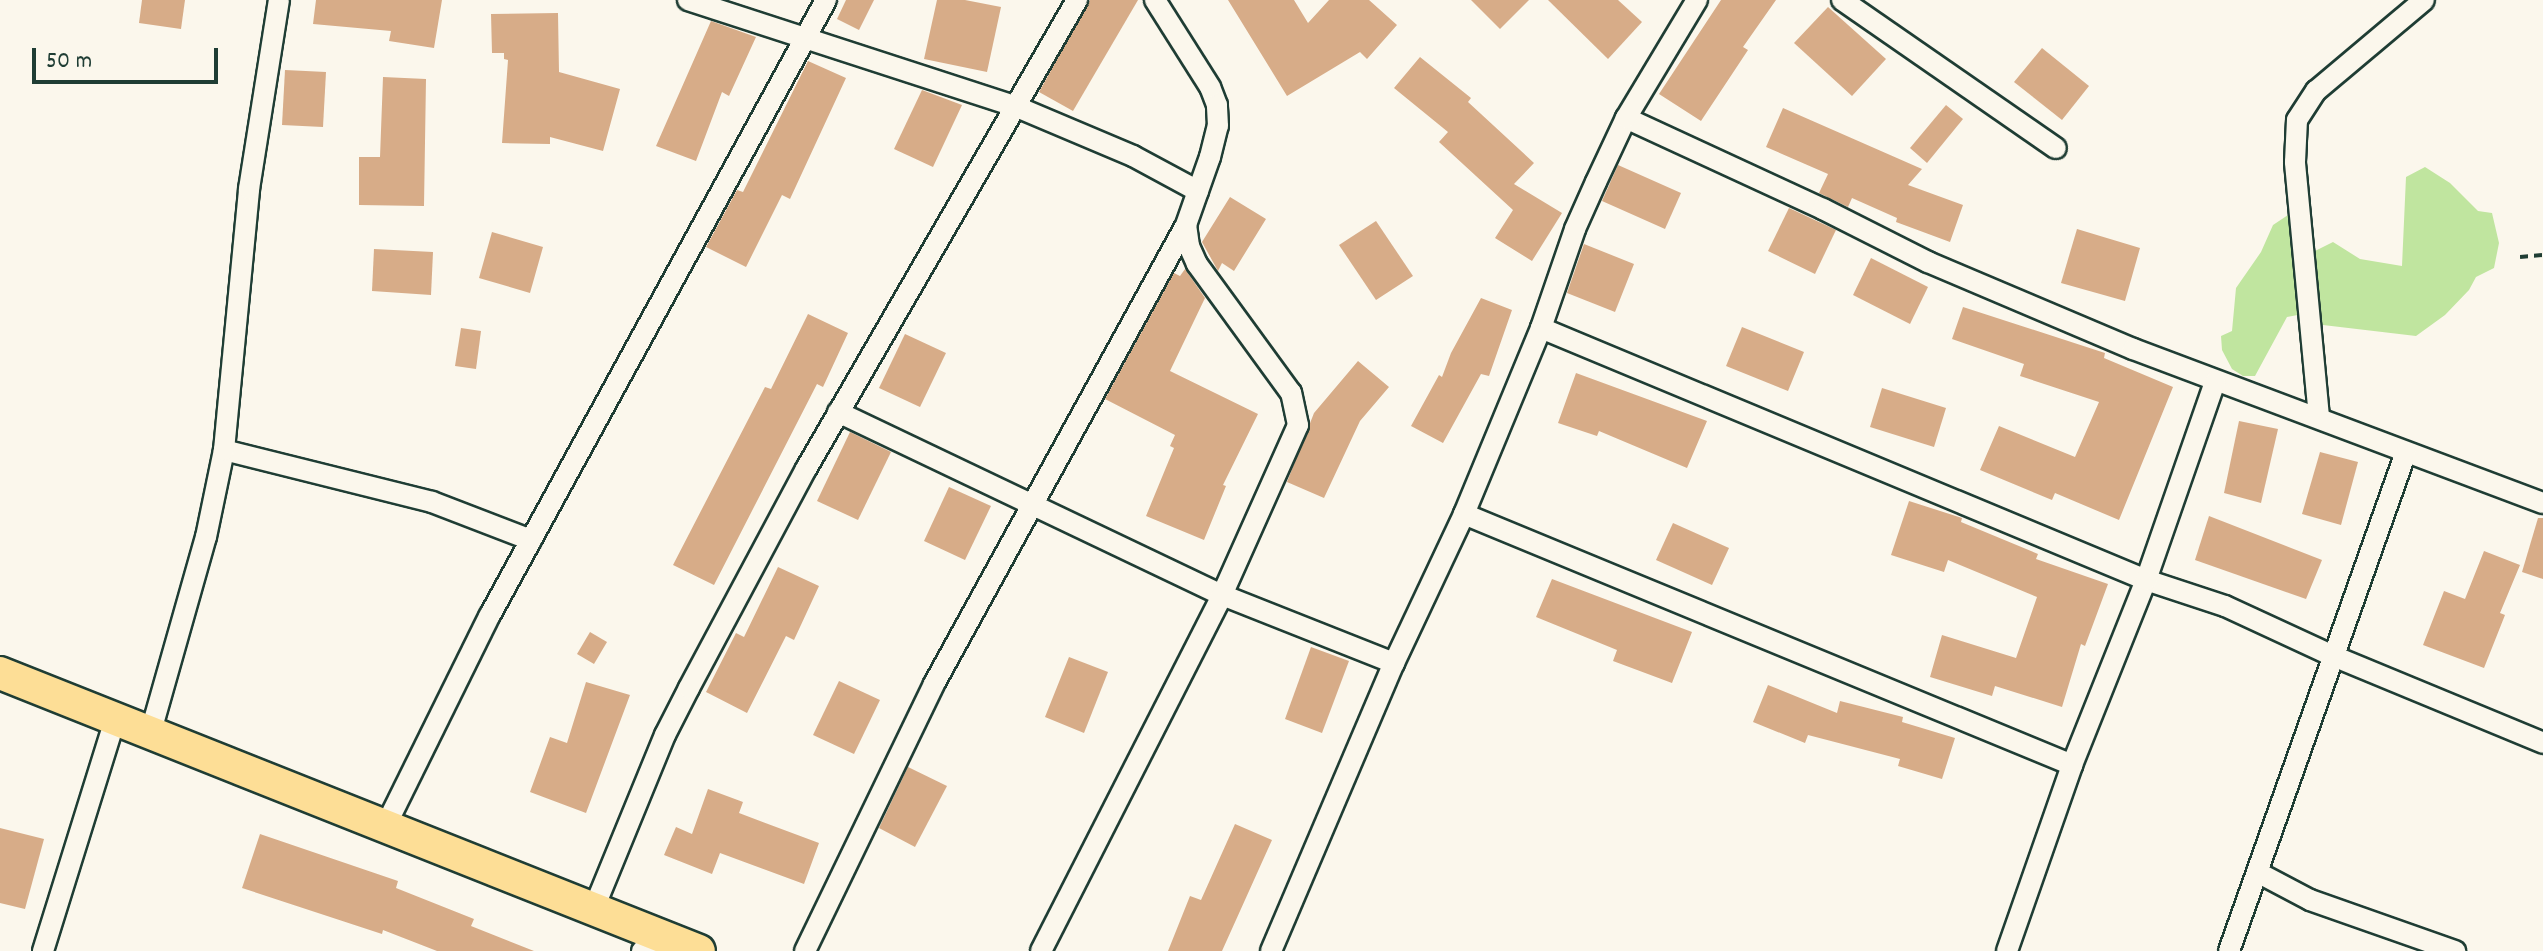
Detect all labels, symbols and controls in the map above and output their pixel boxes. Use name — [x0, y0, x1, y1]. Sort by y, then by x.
scale bar — [36, 32, 222, 82]
text: 50 m — [46, 45, 92, 79]

